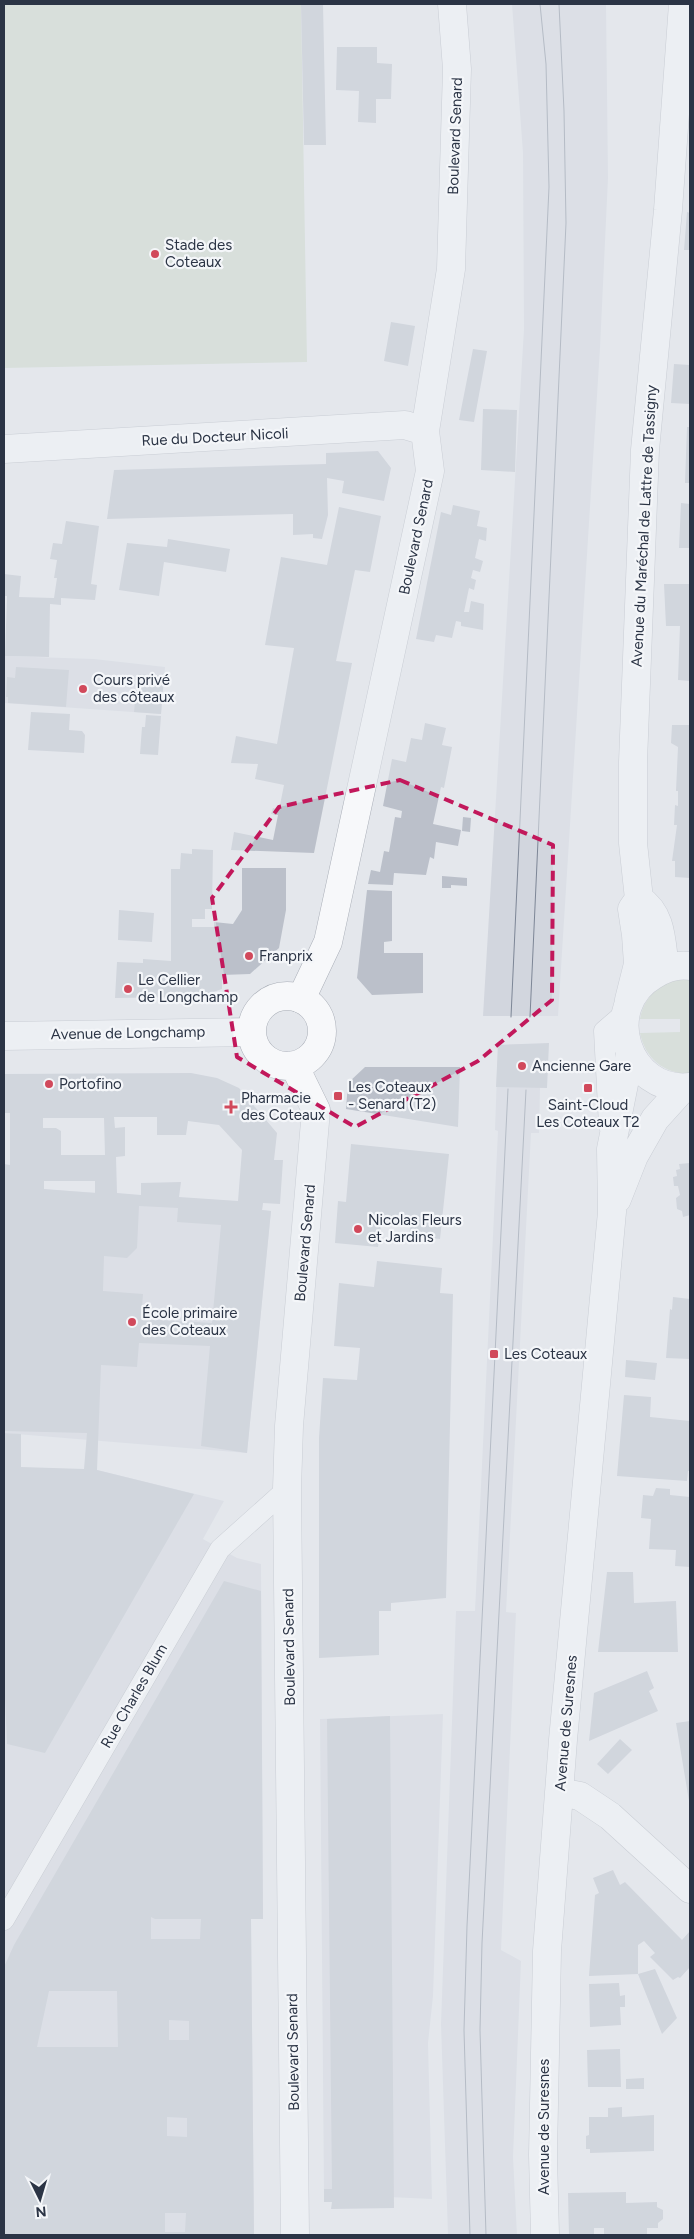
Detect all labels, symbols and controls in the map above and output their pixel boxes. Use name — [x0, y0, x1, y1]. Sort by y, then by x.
street label: Boulevard Senard — [444, 77, 466, 195]
place label: Stade des Coteaux — [165, 236, 232, 271]
marker: Stade des Coteaux — [149, 248, 161, 260]
street label: Avenue du Maréchal de Lattre de Tassigny — [628, 384, 660, 668]
street label: Rue du Docteur Nicoli — [141, 424, 289, 450]
street label: Boulevard Senard — [395, 478, 437, 596]
place label: Cours privé des côteaux — [93, 671, 174, 706]
marker: Cours privé des côteaux — [77, 683, 89, 695]
place label: Franprix — [259, 947, 313, 965]
marker: Franprix — [243, 950, 255, 962]
place label: Le Cellier de Longchamp — [138, 971, 238, 1006]
marker: Le Cellier de Longchamp — [122, 983, 134, 995]
street label: Avenue de Longchamp — [51, 1023, 206, 1043]
place label: Ancienne Gare — [532, 1057, 631, 1075]
marker: Ancienne Gare — [516, 1060, 528, 1072]
place label: Portofino — [59, 1075, 122, 1093]
marker: Portofino — [43, 1078, 55, 1090]
place label: Les Coteaux - Senard (T2) — [348, 1078, 436, 1113]
marker: Saint-Cloud Les Coteaux T2 — [582, 1082, 594, 1094]
place label: Pharmacie des Coteaux — [241, 1089, 325, 1124]
marker: Les Coteaux - Senard (T2) — [332, 1090, 344, 1102]
place label: Saint-Cloud Les Coteaux T2 — [536, 1096, 640, 1131]
marker: Pharmacie des Coteaux — [225, 1101, 237, 1113]
street label: Boulevard Senard — [291, 1184, 319, 1302]
place label: Nicolas Fleurs et Jardins — [368, 1211, 462, 1246]
marker: Nicolas Fleurs et Jardins — [352, 1223, 364, 1235]
place label: École primaire des Coteaux — [142, 1304, 237, 1339]
marker: École primaire des Coteaux — [126, 1316, 138, 1328]
place label: Les Coteaux — [504, 1345, 587, 1363]
marker: Les Coteaux — [488, 1348, 500, 1360]
street label: Boulevard Senard — [279, 1588, 299, 1706]
street label: Rue Charles Blum — [97, 1641, 171, 1751]
street label: Avenue de Suresnes — [551, 1654, 581, 1792]
street label: Boulevard Senard — [283, 1993, 303, 2111]
street label: Avenue de Suresnes — [535, 2059, 553, 2195]
north arrow — [15, 2174, 65, 2224]
text: N — [35, 2203, 47, 2220]

